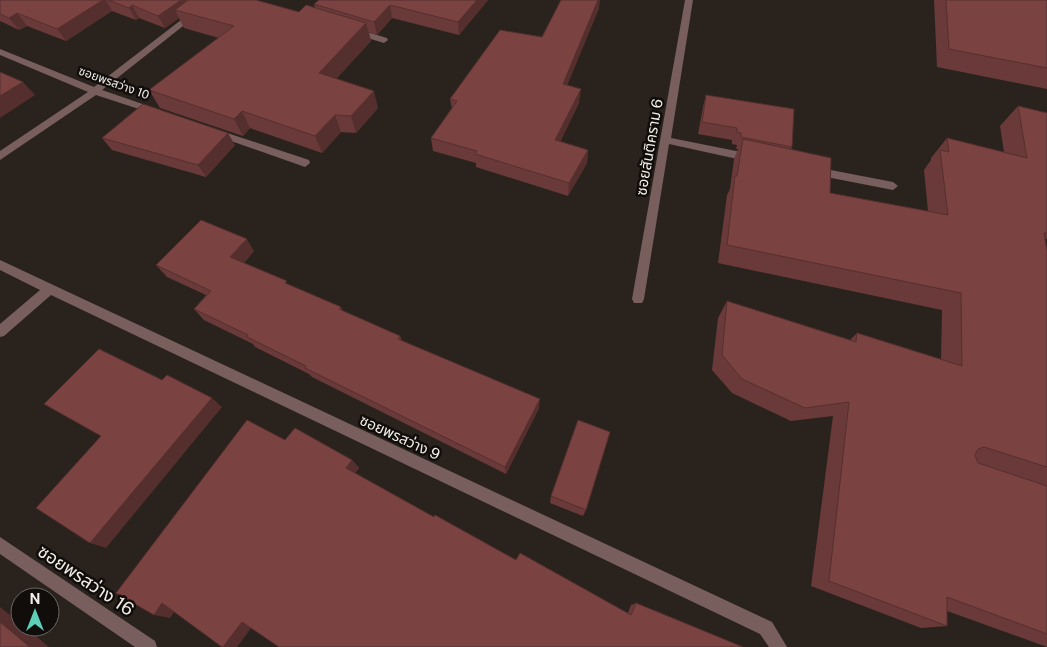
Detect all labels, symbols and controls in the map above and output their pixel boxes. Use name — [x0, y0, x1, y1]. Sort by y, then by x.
street label: ซอยพรสว่าง 10 — [77, 64, 151, 102]
street label: ซอยสันติคราม 6 — [632, 97, 666, 197]
street label: ซอยพรสว่าง 9 — [357, 411, 443, 463]
street label: ซอยพรสว่าง 16 — [34, 540, 138, 620]
north arrow — [10, 587, 60, 637]
text: N — [30, 591, 40, 607]

